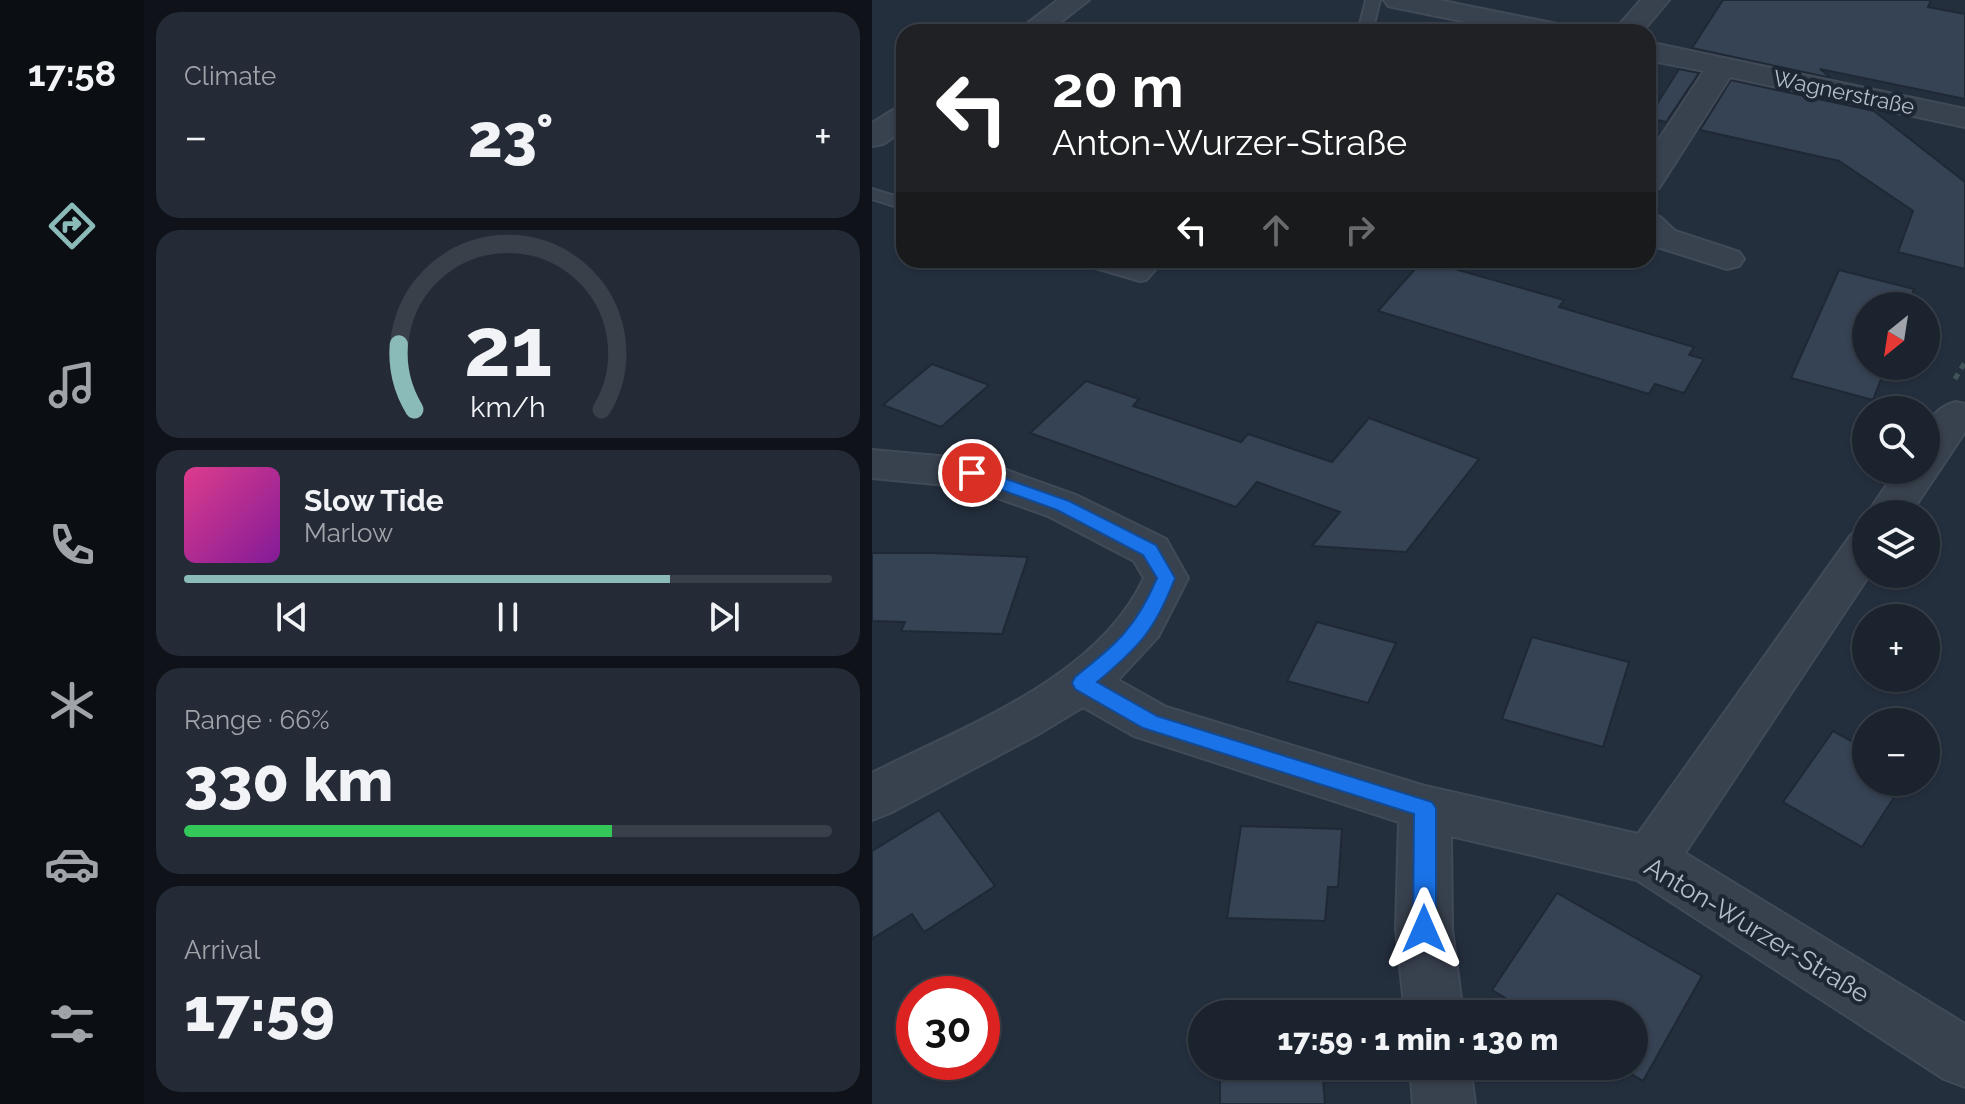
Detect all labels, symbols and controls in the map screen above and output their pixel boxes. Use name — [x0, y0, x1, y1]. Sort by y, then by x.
text: 17:58 — [28, 52, 116, 94]
text: 20 m — [1052, 54, 1184, 120]
icon: left — [920, 56, 1024, 160]
text: Climate — [184, 61, 276, 91]
street label: Wagnerstraße — [1771, 64, 1917, 120]
text: 23° — [468, 101, 554, 171]
text: − — [184, 111, 208, 162]
text: + — [814, 111, 832, 162]
text: Anton-Wurzer-Straße — [1052, 121, 1407, 163]
icon: directions — [44, 198, 100, 254]
icon: left — [1170, 208, 1214, 252]
icon: ahead — [1254, 208, 1298, 252]
icon: right — [1338, 208, 1382, 252]
north arrow — [1852, 292, 1940, 380]
map controls — [1852, 292, 1940, 796]
text: 21 — [464, 298, 552, 395]
icon: music — [44, 357, 100, 413]
text: km/h — [470, 390, 546, 424]
button: search — [1852, 396, 1940, 484]
pin — [938, 439, 1006, 507]
icon: arrive — [950, 451, 994, 495]
text: Slow Tide — [304, 483, 444, 518]
button: layers — [1852, 500, 1940, 588]
icon: phone — [44, 517, 100, 573]
text: Marlow — [304, 518, 393, 548]
icon: previous — [270, 595, 314, 639]
icon: pause — [486, 595, 530, 639]
icon: next — [702, 595, 746, 639]
button: + — [1852, 604, 1940, 692]
icon: climate — [44, 677, 100, 733]
text: Range · 66% — [184, 705, 330, 735]
button: − — [1852, 708, 1940, 796]
text: 330 km — [184, 745, 393, 815]
icon: car — [44, 836, 100, 892]
street label: Anton-Wurzer-Straße — [1639, 851, 1875, 1009]
position arrow — [1382, 887, 1466, 971]
text: Arrival — [184, 935, 260, 965]
text: 17:59 — [184, 975, 335, 1045]
speed limit sign: 30 — [896, 976, 1000, 1080]
icon: filters — [44, 996, 100, 1052]
text: 17:59 · 1 min · 130 m — [1278, 1022, 1558, 1057]

